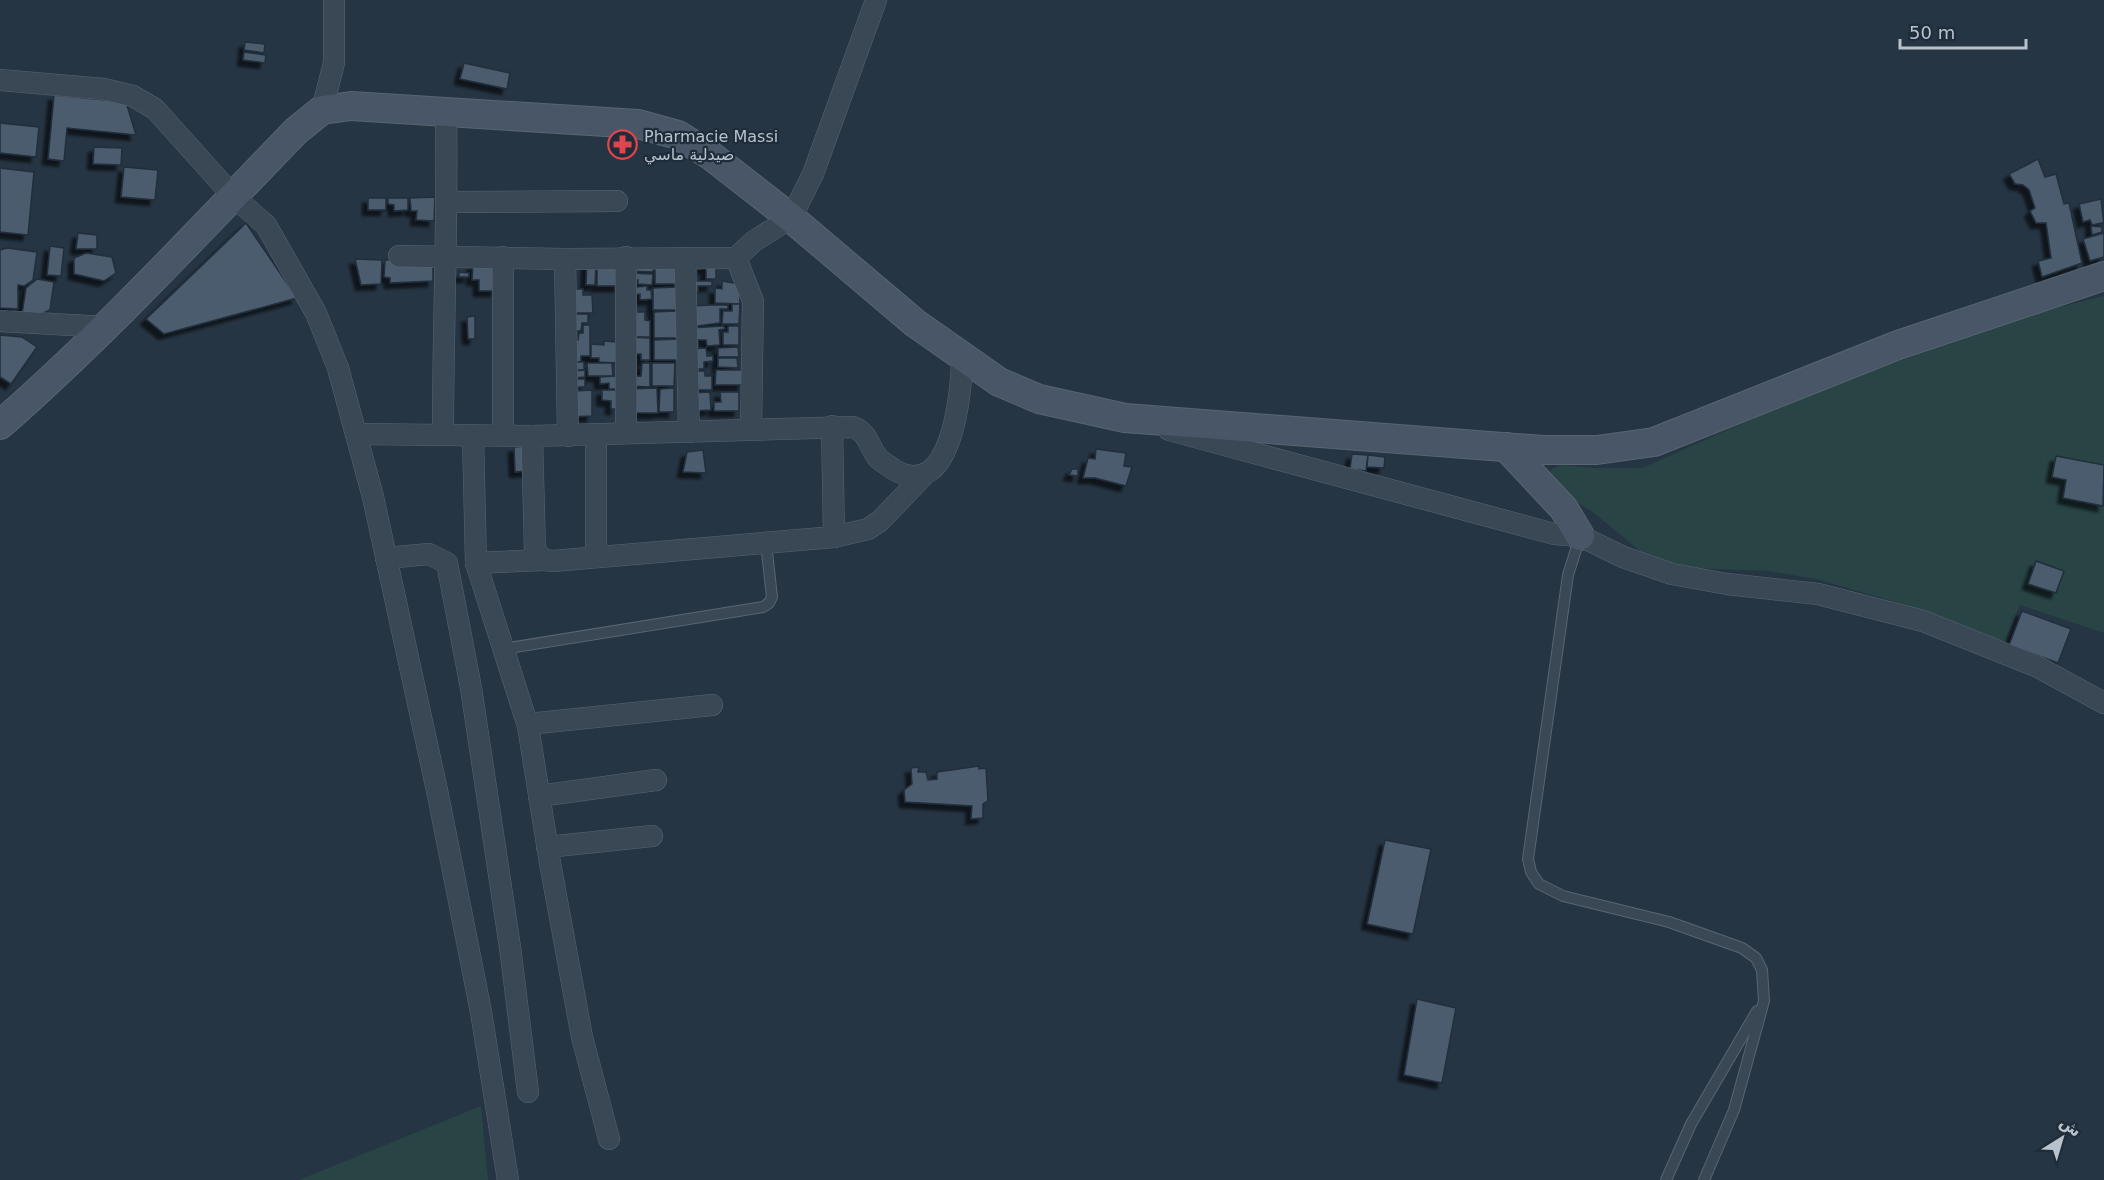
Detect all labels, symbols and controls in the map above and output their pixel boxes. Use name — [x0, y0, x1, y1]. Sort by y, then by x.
scale bar — [1900, 12, 2026, 50]
text: 50 m — [1909, 22, 1955, 43]
place label: Pharmacie Massi صيدلية ماسي — [644, 127, 778, 165]
pharmacy icon: Pharmacie Massi صيدلية ماسي — [607, 129, 639, 161]
north arrow — [2032, 1108, 2092, 1168]
text: ش — [2056, 1112, 2085, 1141]

